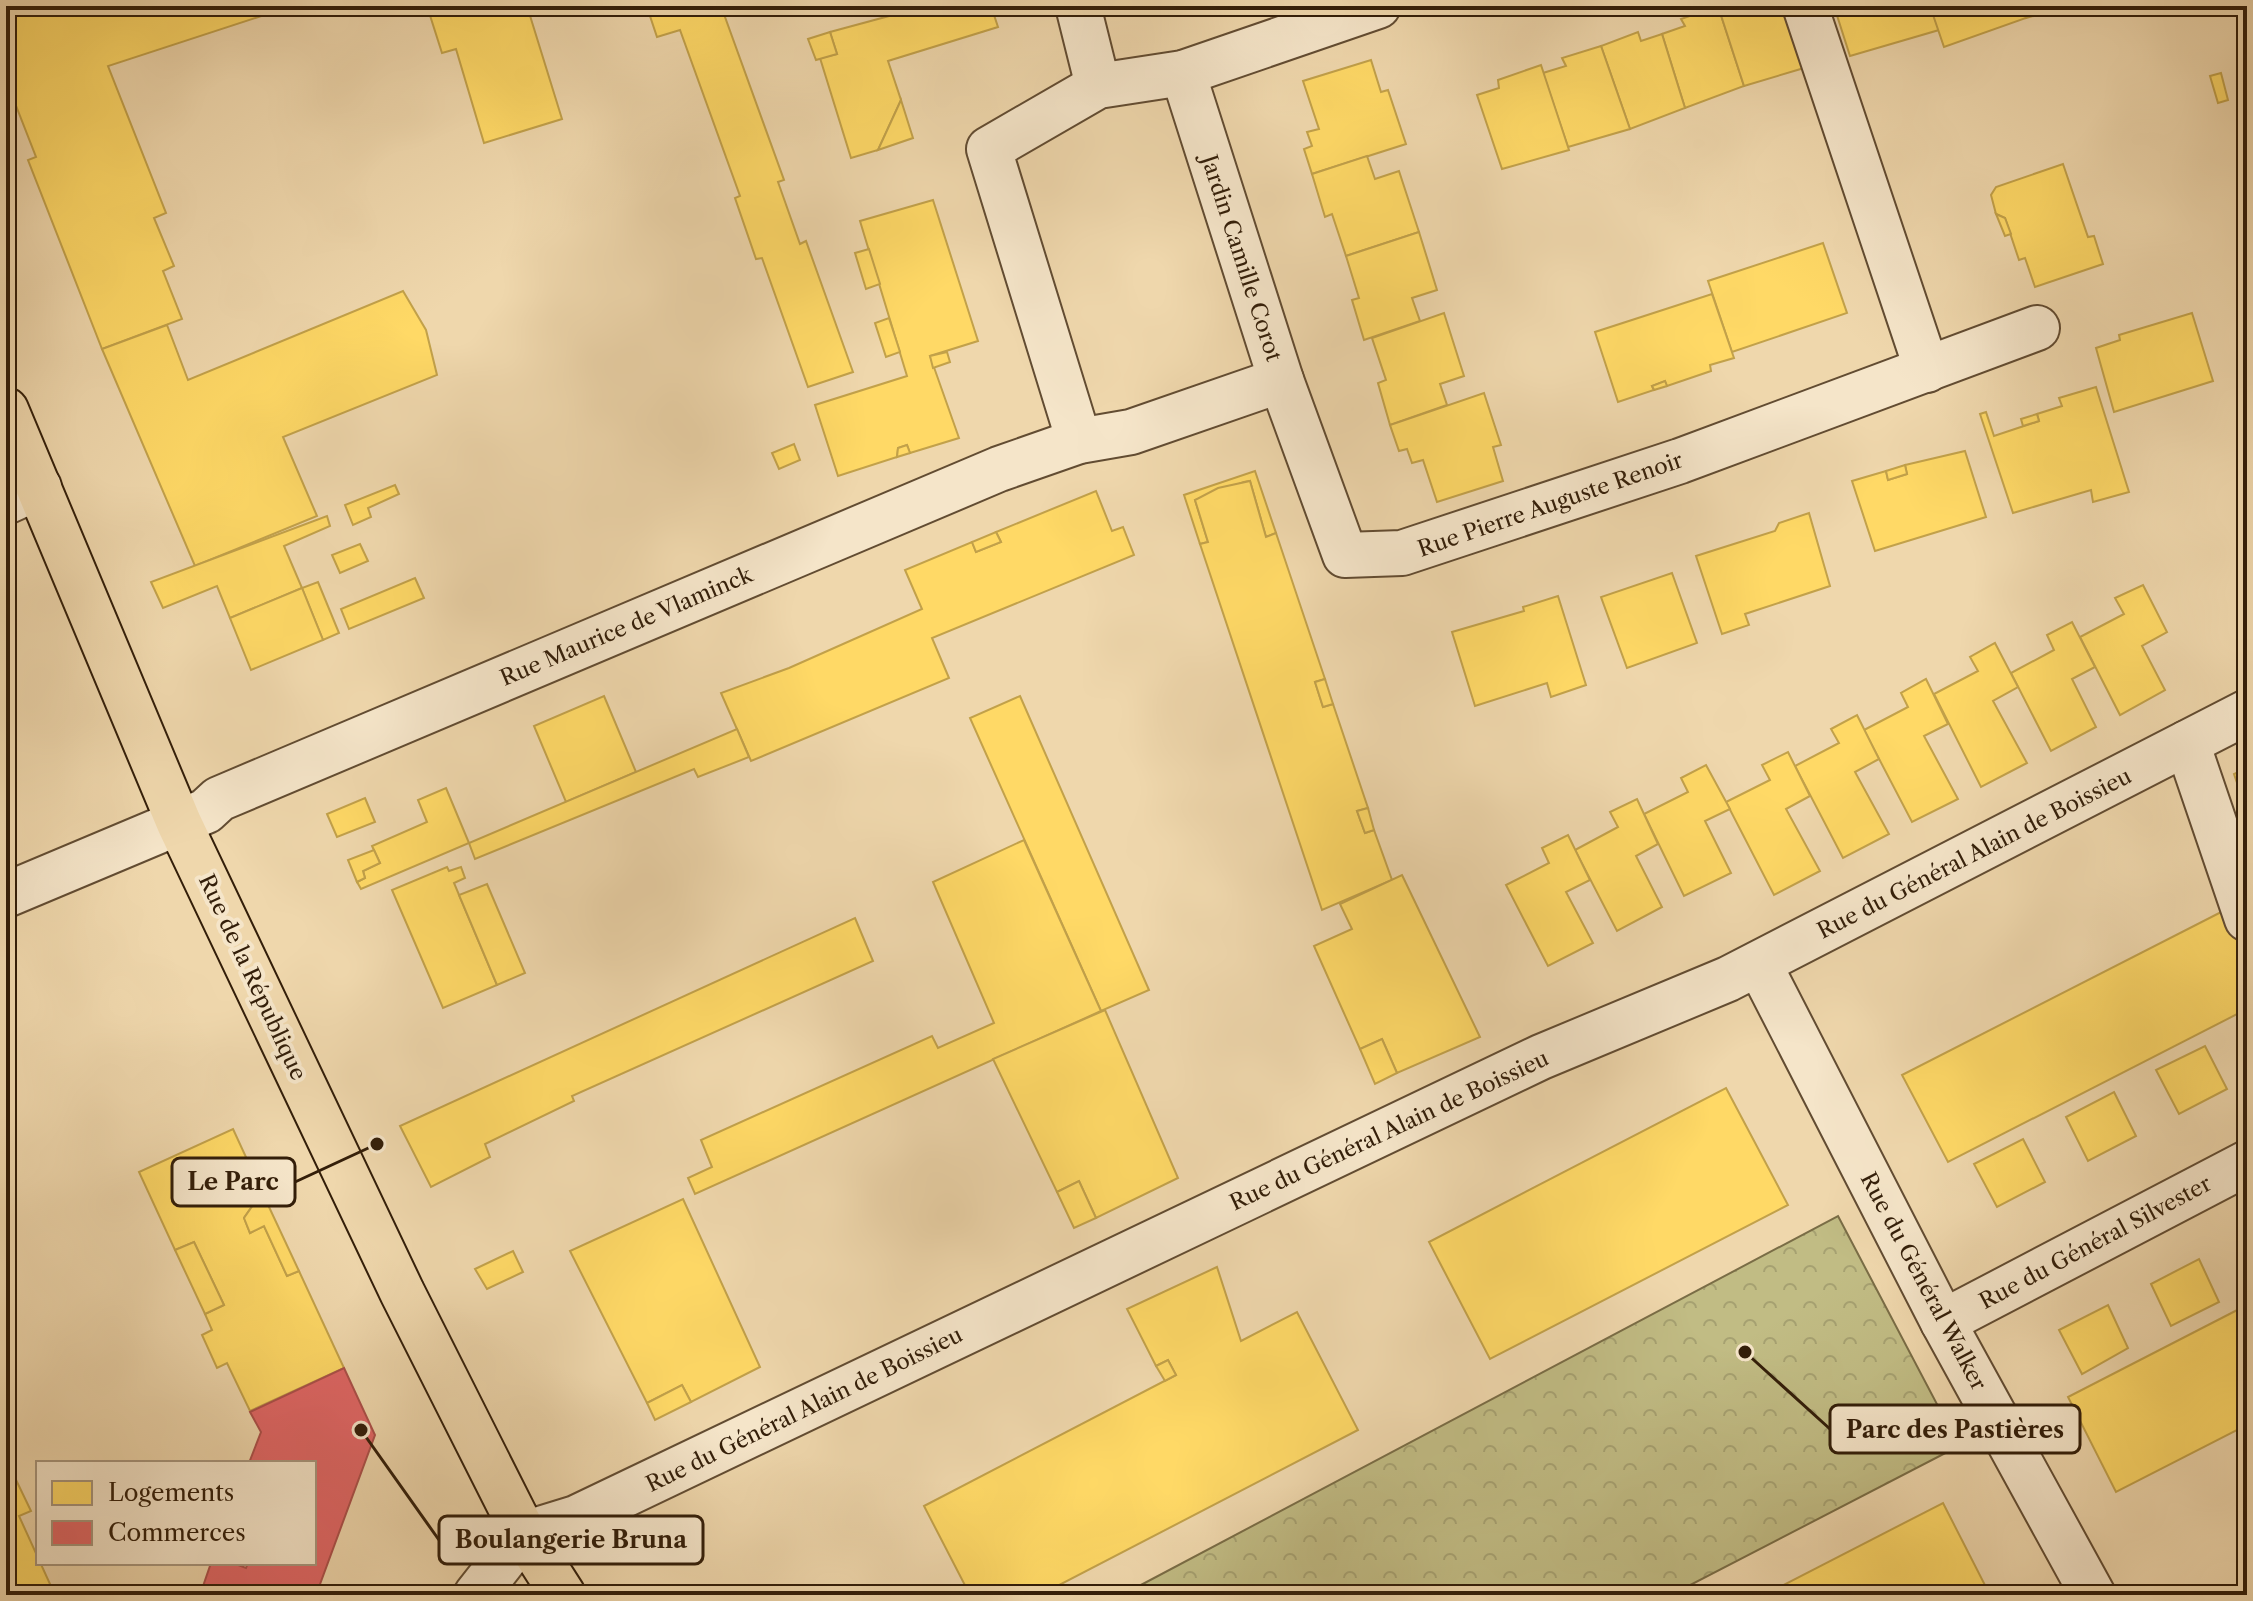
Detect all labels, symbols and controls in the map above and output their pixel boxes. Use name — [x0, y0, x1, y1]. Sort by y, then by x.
street label: Jardin Camille Corot — [1194, 149, 1288, 365]
street label: Rue Pierre Auguste Renoir — [1414, 446, 1686, 563]
street label: Rue Maurice de Vlaminck — [496, 561, 758, 692]
street label: Rue du Général Alain de Boissieu — [1813, 762, 2136, 945]
street label: Rue de la République — [193, 870, 312, 1085]
street label: Rue du Général Alain de Boissieu — [1225, 1045, 1553, 1216]
callout: Le Parc — [172, 1158, 295, 1206]
text: Le Parc — [187, 1167, 279, 1196]
street label: Rue du Général Walker — [1855, 1168, 1992, 1395]
street label: Rue du Général Silvester — [1975, 1170, 2216, 1315]
street label: Rue du Général Alain de Boissieu — [642, 1321, 967, 1498]
callout: Parc des Pastières — [1830, 1405, 2080, 1453]
text: Parc des Pastières — [1846, 1415, 2064, 1444]
legend — [36, 1461, 316, 1565]
text: Logements — [108, 1478, 234, 1507]
callout: Boulangerie Bruna — [439, 1516, 703, 1564]
text: Commerces — [108, 1518, 246, 1547]
text: Boulangerie Bruna — [455, 1525, 688, 1554]

